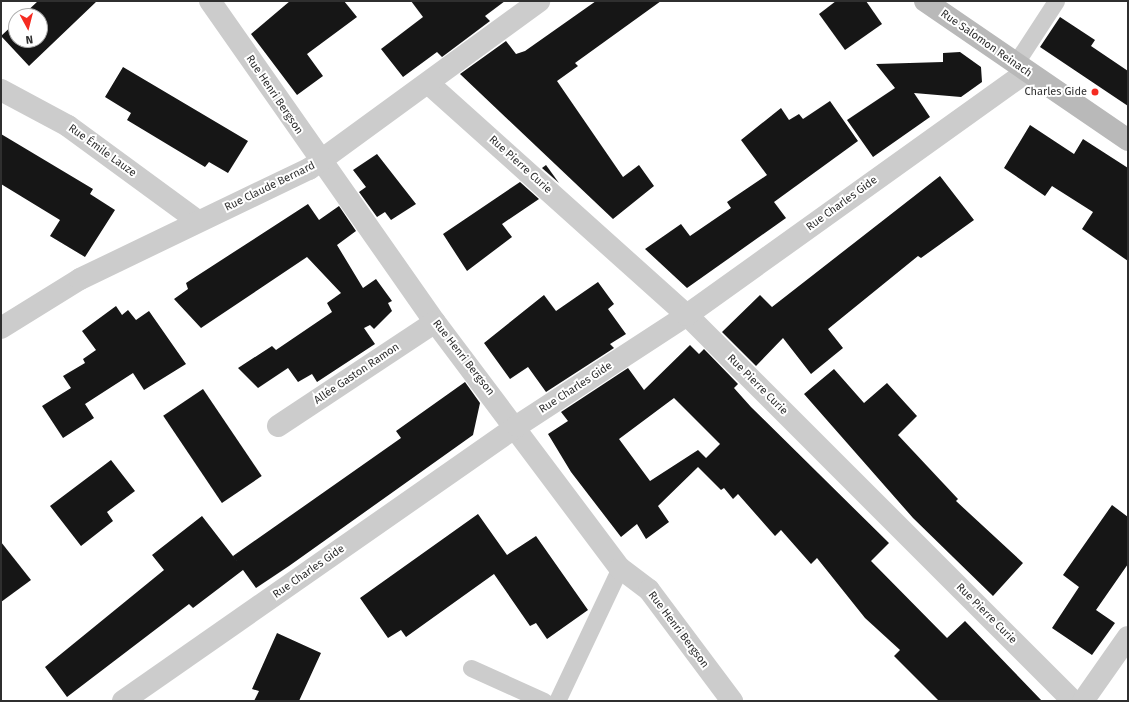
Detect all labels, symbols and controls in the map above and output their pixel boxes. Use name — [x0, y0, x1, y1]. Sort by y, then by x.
north arrow — [8, 8, 48, 48]
street label: Rue Salomon Reinach — [938, 8, 1034, 80]
text: N — [25, 33, 34, 46]
street label: Rue Henri Bergson — [243, 53, 305, 137]
place label: Charles Gide — [1024, 85, 1087, 99]
marker: Charles Gide — [1090, 87, 1100, 97]
street label: Rue Émile Lauze — [65, 122, 139, 180]
street label: Rue Pierre Curie — [486, 133, 554, 197]
street label: Rue Claude Bernard — [223, 159, 317, 215]
street label: Rue Charles Gide — [804, 174, 880, 234]
street label: Rue Henri Bergson — [429, 317, 497, 399]
street label: Allée Gaston Ramon — [312, 341, 402, 407]
street label: Rue Pierre Curie — [724, 352, 790, 418]
street label: Rue Charles Gide — [537, 359, 615, 417]
street label: Rue Charles Gide — [271, 542, 347, 602]
street label: Rue Pierre Curie — [953, 581, 1019, 647]
street label: Rue Henri Bergson — [645, 589, 711, 671]

